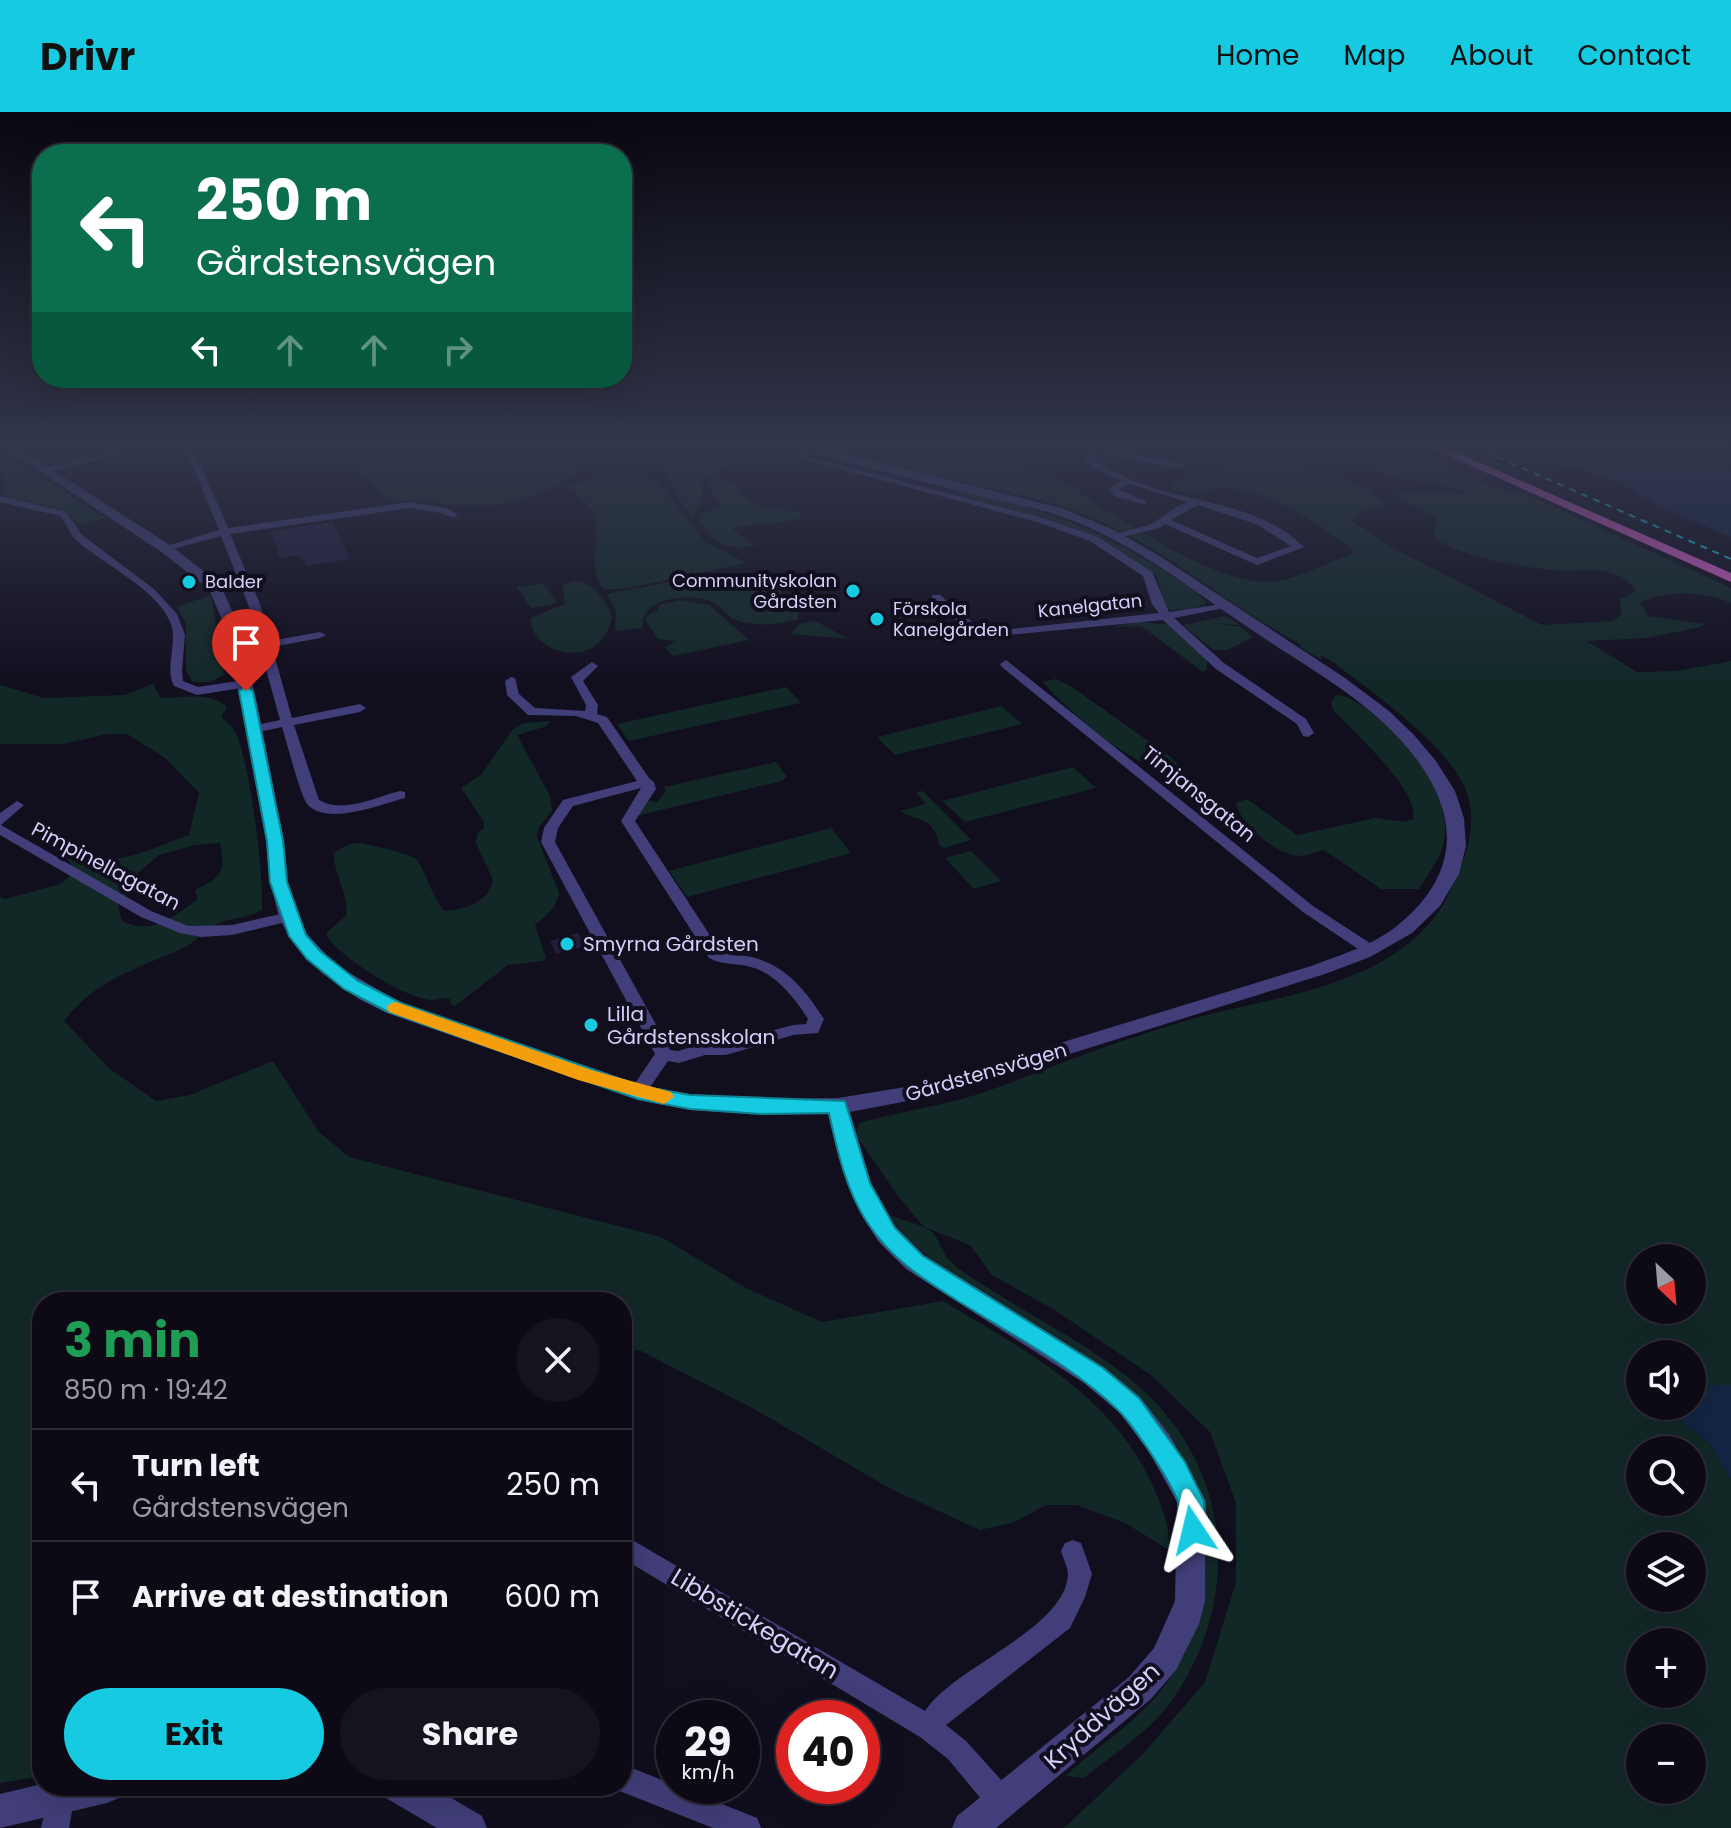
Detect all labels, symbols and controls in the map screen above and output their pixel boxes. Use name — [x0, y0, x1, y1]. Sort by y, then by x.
text: Drivr — [40, 30, 135, 83]
text: Home — [1216, 36, 1299, 75]
text: Map — [1343, 36, 1405, 75]
text: About — [1449, 36, 1533, 75]
text: Contact — [1577, 36, 1691, 75]
text: 250 m — [196, 161, 372, 240]
icon: left — [64, 176, 168, 280]
text: Gårdstensvägen — [196, 237, 496, 288]
icon: left — [184, 328, 228, 372]
icon: ahead — [268, 328, 312, 372]
icon: ahead — [352, 328, 396, 372]
icon: right — [436, 328, 480, 372]
place label: Communityskolan Gårdsten — [672, 568, 837, 614]
place label: Balder — [205, 569, 263, 594]
marker: Balder — [180, 573, 198, 591]
marker: Communityskolan Gårdsten — [844, 582, 862, 600]
street label: Kanelgatan — [1037, 588, 1143, 623]
place label: Förskola Kanelgården — [893, 596, 1009, 642]
pin — [212, 609, 280, 691]
marker: Förskola Kanelgården — [868, 610, 886, 628]
icon: arrive — [224, 621, 268, 665]
street label: Timjansgatan — [1136, 739, 1262, 849]
street label: Pimpinellagatan — [27, 815, 185, 917]
place label: Smyrna Gårdsten — [583, 930, 759, 958]
marker: Smyrna Gårdsten — [558, 935, 576, 953]
place label: Lilla Gårdstensskolan — [607, 1000, 775, 1051]
marker: Lilla Gårdstensskolan — [582, 1016, 600, 1034]
street label: Gårdstensvägen — [902, 1036, 1070, 1108]
north arrow — [1626, 1244, 1706, 1324]
map controls — [1626, 1244, 1706, 1804]
text: 3 min — [64, 1307, 201, 1374]
button: close — [516, 1318, 600, 1402]
button: sound — [1626, 1340, 1706, 1420]
text: 850 m · 19:42 — [64, 1372, 228, 1408]
button: search — [1626, 1436, 1706, 1516]
text: Turn left — [132, 1444, 260, 1487]
icon: left — [64, 1463, 108, 1507]
text: 250 m — [506, 1463, 600, 1506]
position arrow — [1151, 1488, 1235, 1572]
text: Gårdstensvägen — [132, 1490, 349, 1526]
button: layers — [1626, 1532, 1706, 1612]
street label: Libbstickegatan — [665, 1560, 845, 1687]
icon: arrive — [64, 1575, 108, 1619]
text: Arrive at destination — [132, 1575, 449, 1618]
text: 600 m — [504, 1575, 600, 1618]
button: + — [1626, 1628, 1706, 1708]
street label: Kryddvägen — [1037, 1655, 1167, 1777]
button: Exit — [64, 1688, 324, 1780]
button: Share — [340, 1688, 600, 1780]
speed limit sign: 40 — [776, 1700, 880, 1804]
text: 29 — [684, 1714, 732, 1770]
button: − — [1626, 1724, 1706, 1804]
text: km/h — [681, 1758, 735, 1786]

